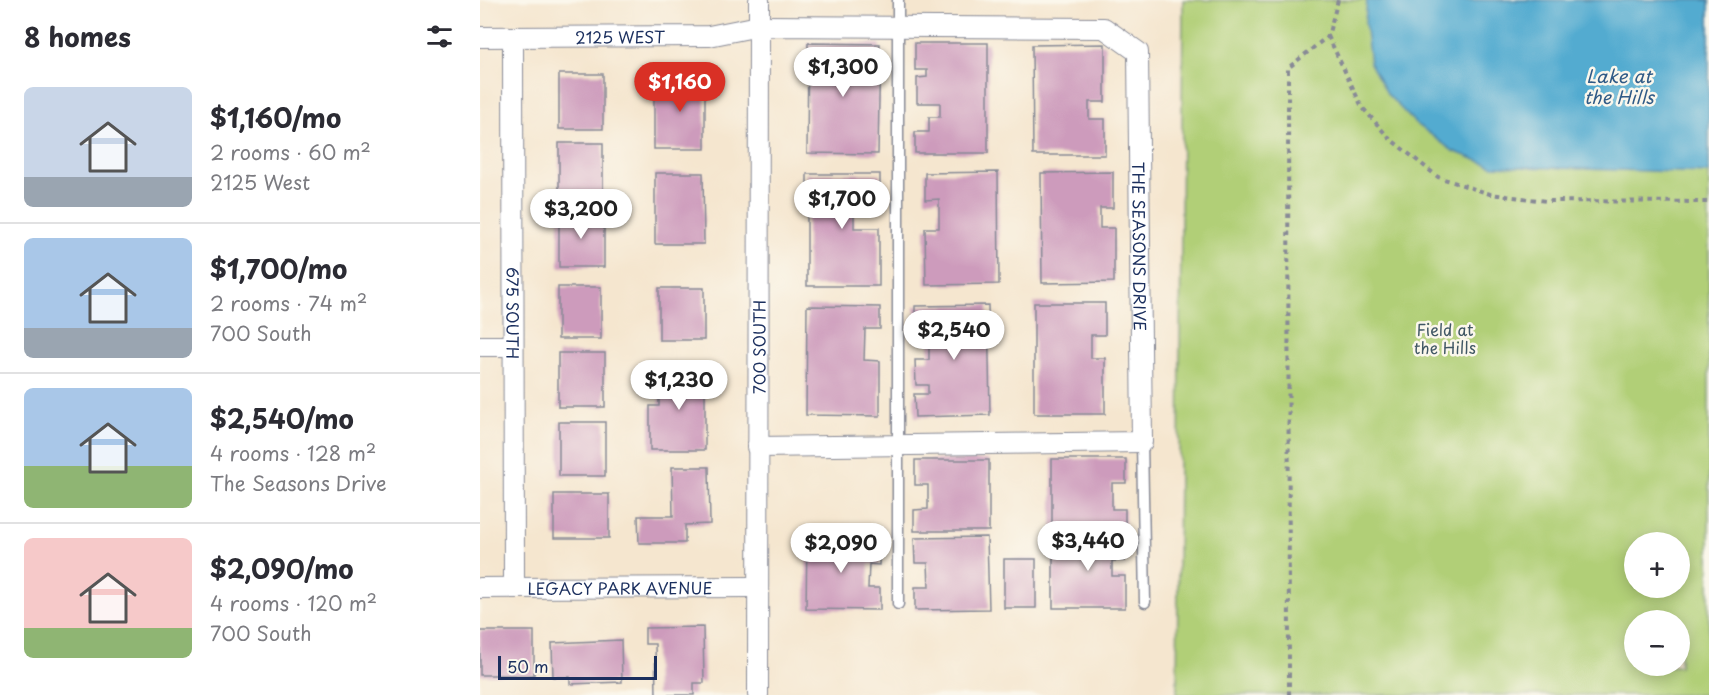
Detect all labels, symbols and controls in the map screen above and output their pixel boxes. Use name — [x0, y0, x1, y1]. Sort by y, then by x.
text: 8 homes — [24, 17, 131, 56]
icon: filters — [423, 20, 456, 53]
street label: 2125 WEST — [575, 24, 665, 49]
pin: $1,300 — [794, 47, 892, 98]
text: $1,300 — [808, 51, 878, 81]
pin: $1,160 — [631, 62, 729, 113]
water label: Lake at the Hills — [1584, 62, 1656, 110]
text: $1,160 — [648, 66, 712, 96]
text: $1,160/mo — [210, 98, 341, 137]
icon: home — [72, 111, 144, 183]
text: 2 rooms · 60 m² — [210, 137, 371, 167]
street label: THE SEASONS DRIVE — [1127, 162, 1153, 331]
text: 2125 West — [210, 167, 310, 197]
pin: $1,700 — [793, 179, 891, 230]
text: $1,700 — [808, 183, 876, 213]
pin: $3,200 — [532, 189, 630, 240]
text: $3,200 — [544, 193, 618, 223]
text: $1,700/mo — [210, 249, 347, 288]
icon: home — [72, 262, 144, 334]
street label: 675 SOUTH — [501, 267, 526, 359]
text: 2 rooms · 74 m² — [210, 288, 367, 318]
street label: 700 SOUTH — [746, 300, 771, 394]
pin: $2,540 — [905, 310, 1003, 361]
text: $2,540 — [917, 314, 991, 344]
park label: Field at the Hills — [1414, 317, 1476, 359]
text: 700 South — [210, 318, 312, 348]
pin: $1,230 — [630, 360, 728, 411]
text: $1,230 — [645, 364, 713, 394]
text: $2,540/mo — [210, 399, 354, 438]
icon: home — [72, 412, 144, 484]
text: 4 rooms · 128 m² — [210, 438, 376, 468]
text: The Seasons Drive — [210, 468, 387, 498]
pin: $3,440 — [1039, 521, 1137, 572]
pin: $2,090 — [792, 523, 890, 574]
text: $3,440 — [1051, 525, 1125, 555]
text: $2,090 — [805, 527, 877, 557]
map controls — [1624, 532, 1690, 676]
button: + — [1624, 532, 1690, 598]
text: $2,090/mo — [210, 549, 354, 588]
icon: home — [72, 562, 144, 634]
street label: LEGACY PARK AVENUE — [527, 575, 713, 600]
text: 4 rooms · 120 m² — [210, 588, 377, 618]
button: − — [1624, 610, 1690, 676]
text: 700 South — [210, 618, 312, 648]
scale bar — [498, 653, 657, 680]
text: 50 m — [507, 654, 548, 678]

